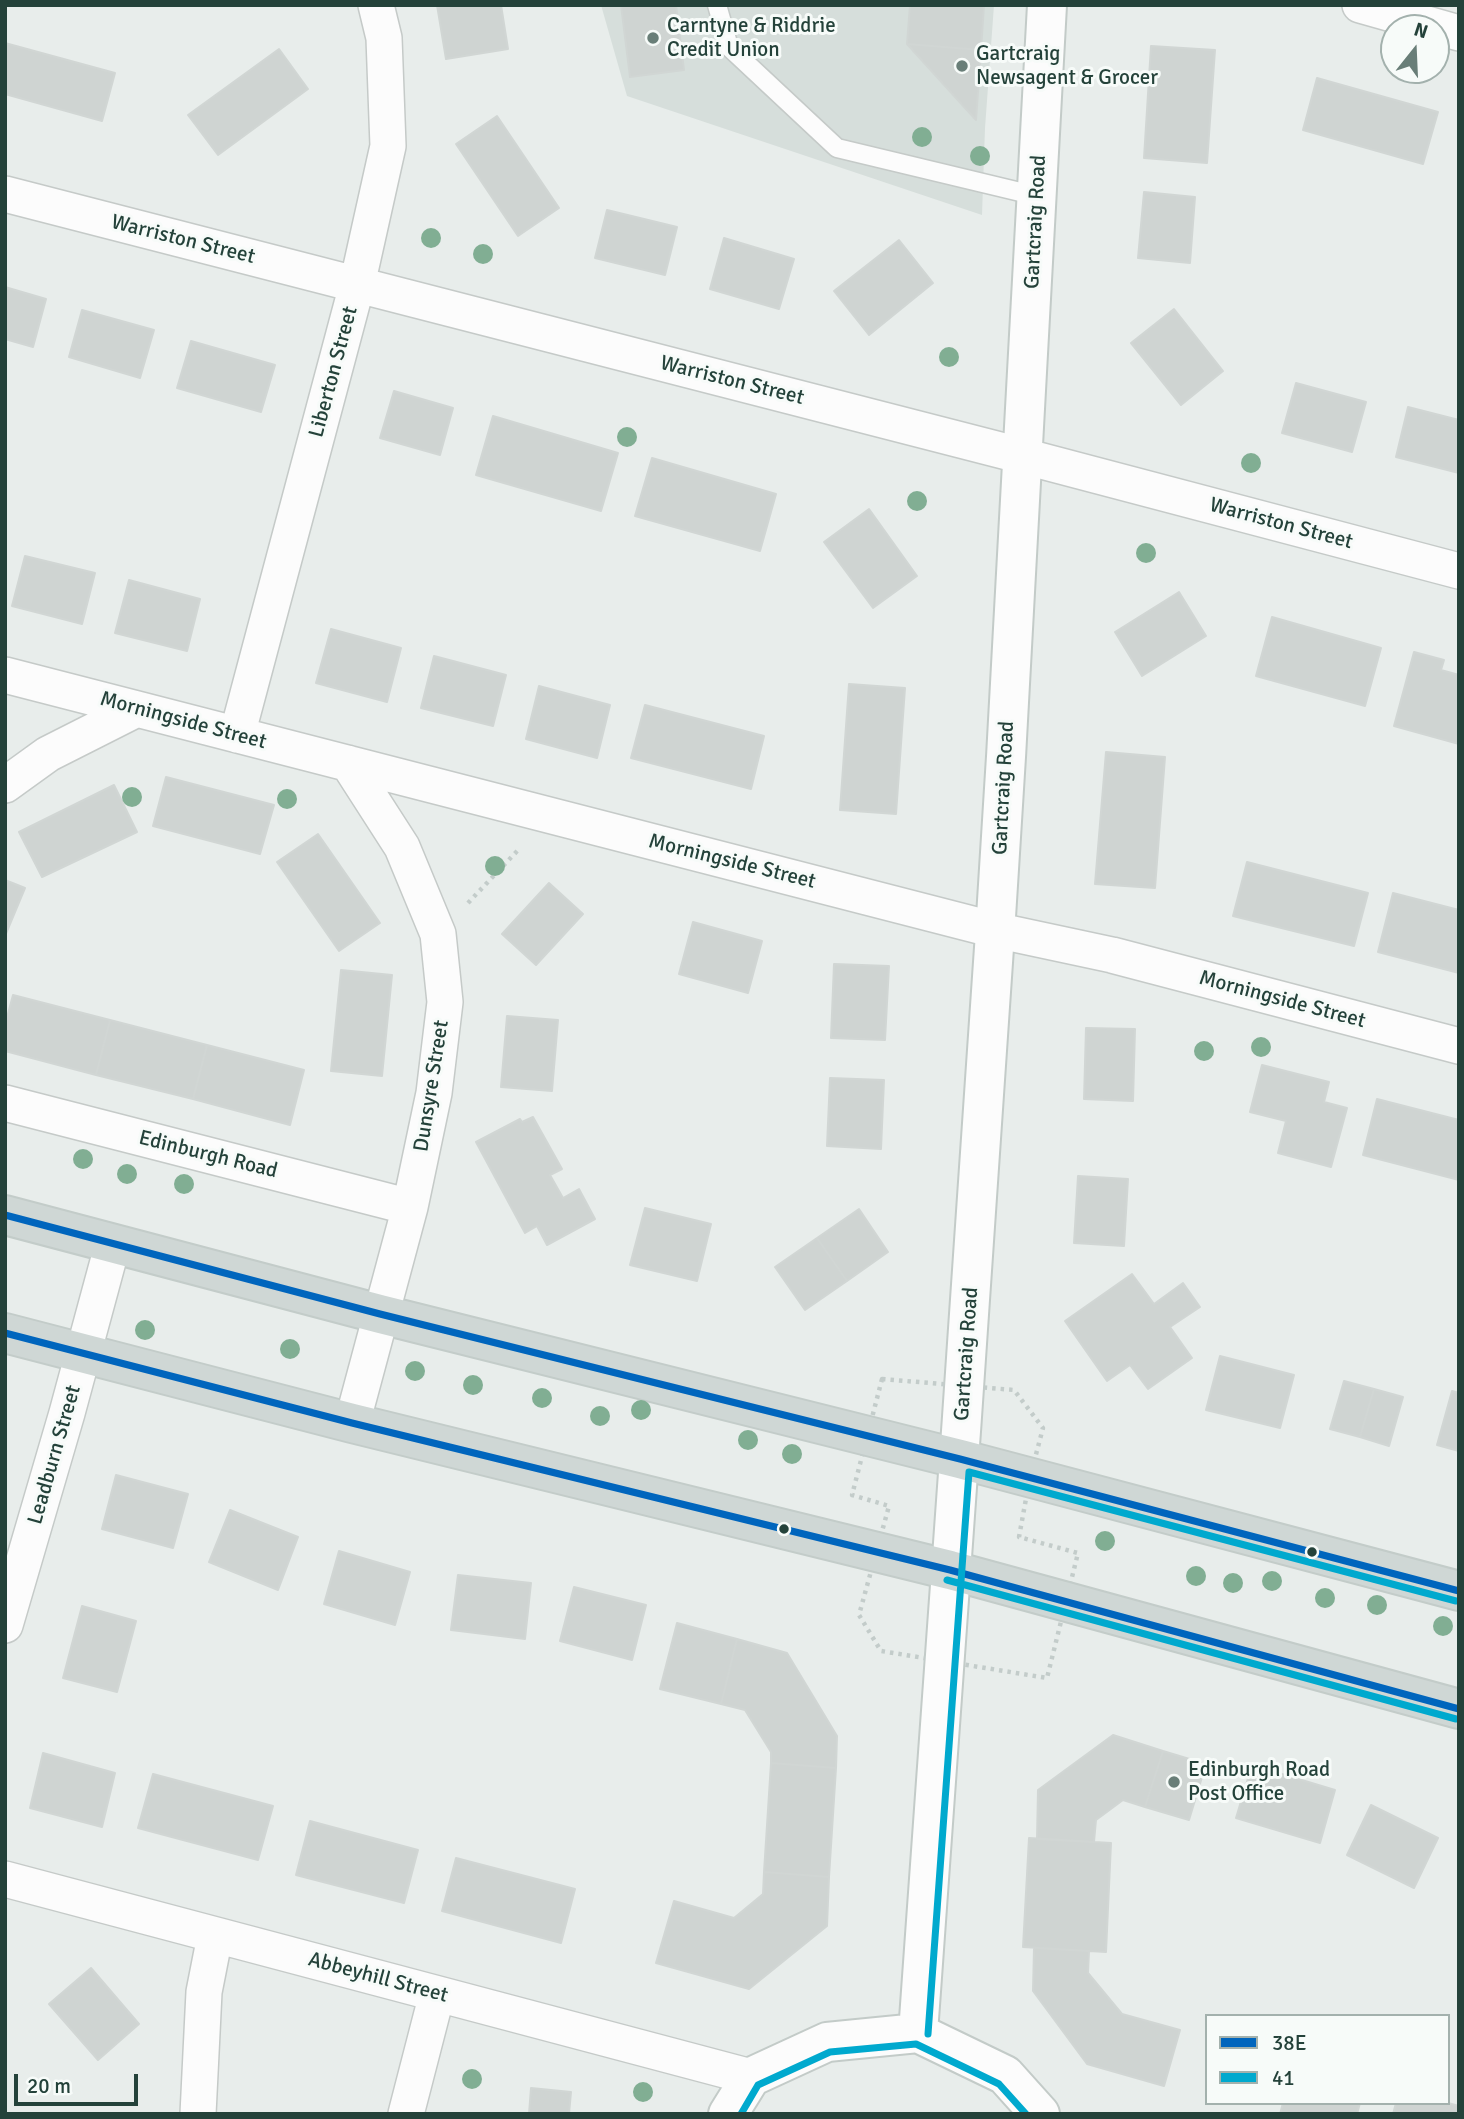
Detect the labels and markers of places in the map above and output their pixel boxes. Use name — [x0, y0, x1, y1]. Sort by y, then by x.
place label: Carntyne & Riddrie Credit Union — [667, 13, 836, 63]
marker: Carntyne & Riddrie Credit Union — [645, 30, 661, 46]
place label: Gartcraig Newsagent & Grocer — [976, 41, 1158, 91]
marker: Gartcraig Newsagent & Grocer — [954, 58, 970, 74]
unlabelled marker — [777, 1522, 791, 1536]
unlabelled marker — [1305, 1545, 1319, 1559]
place label: Edinburgh Road Post Office — [1188, 1757, 1330, 1807]
marker: Edinburgh Road Post Office — [1166, 1774, 1182, 1790]

